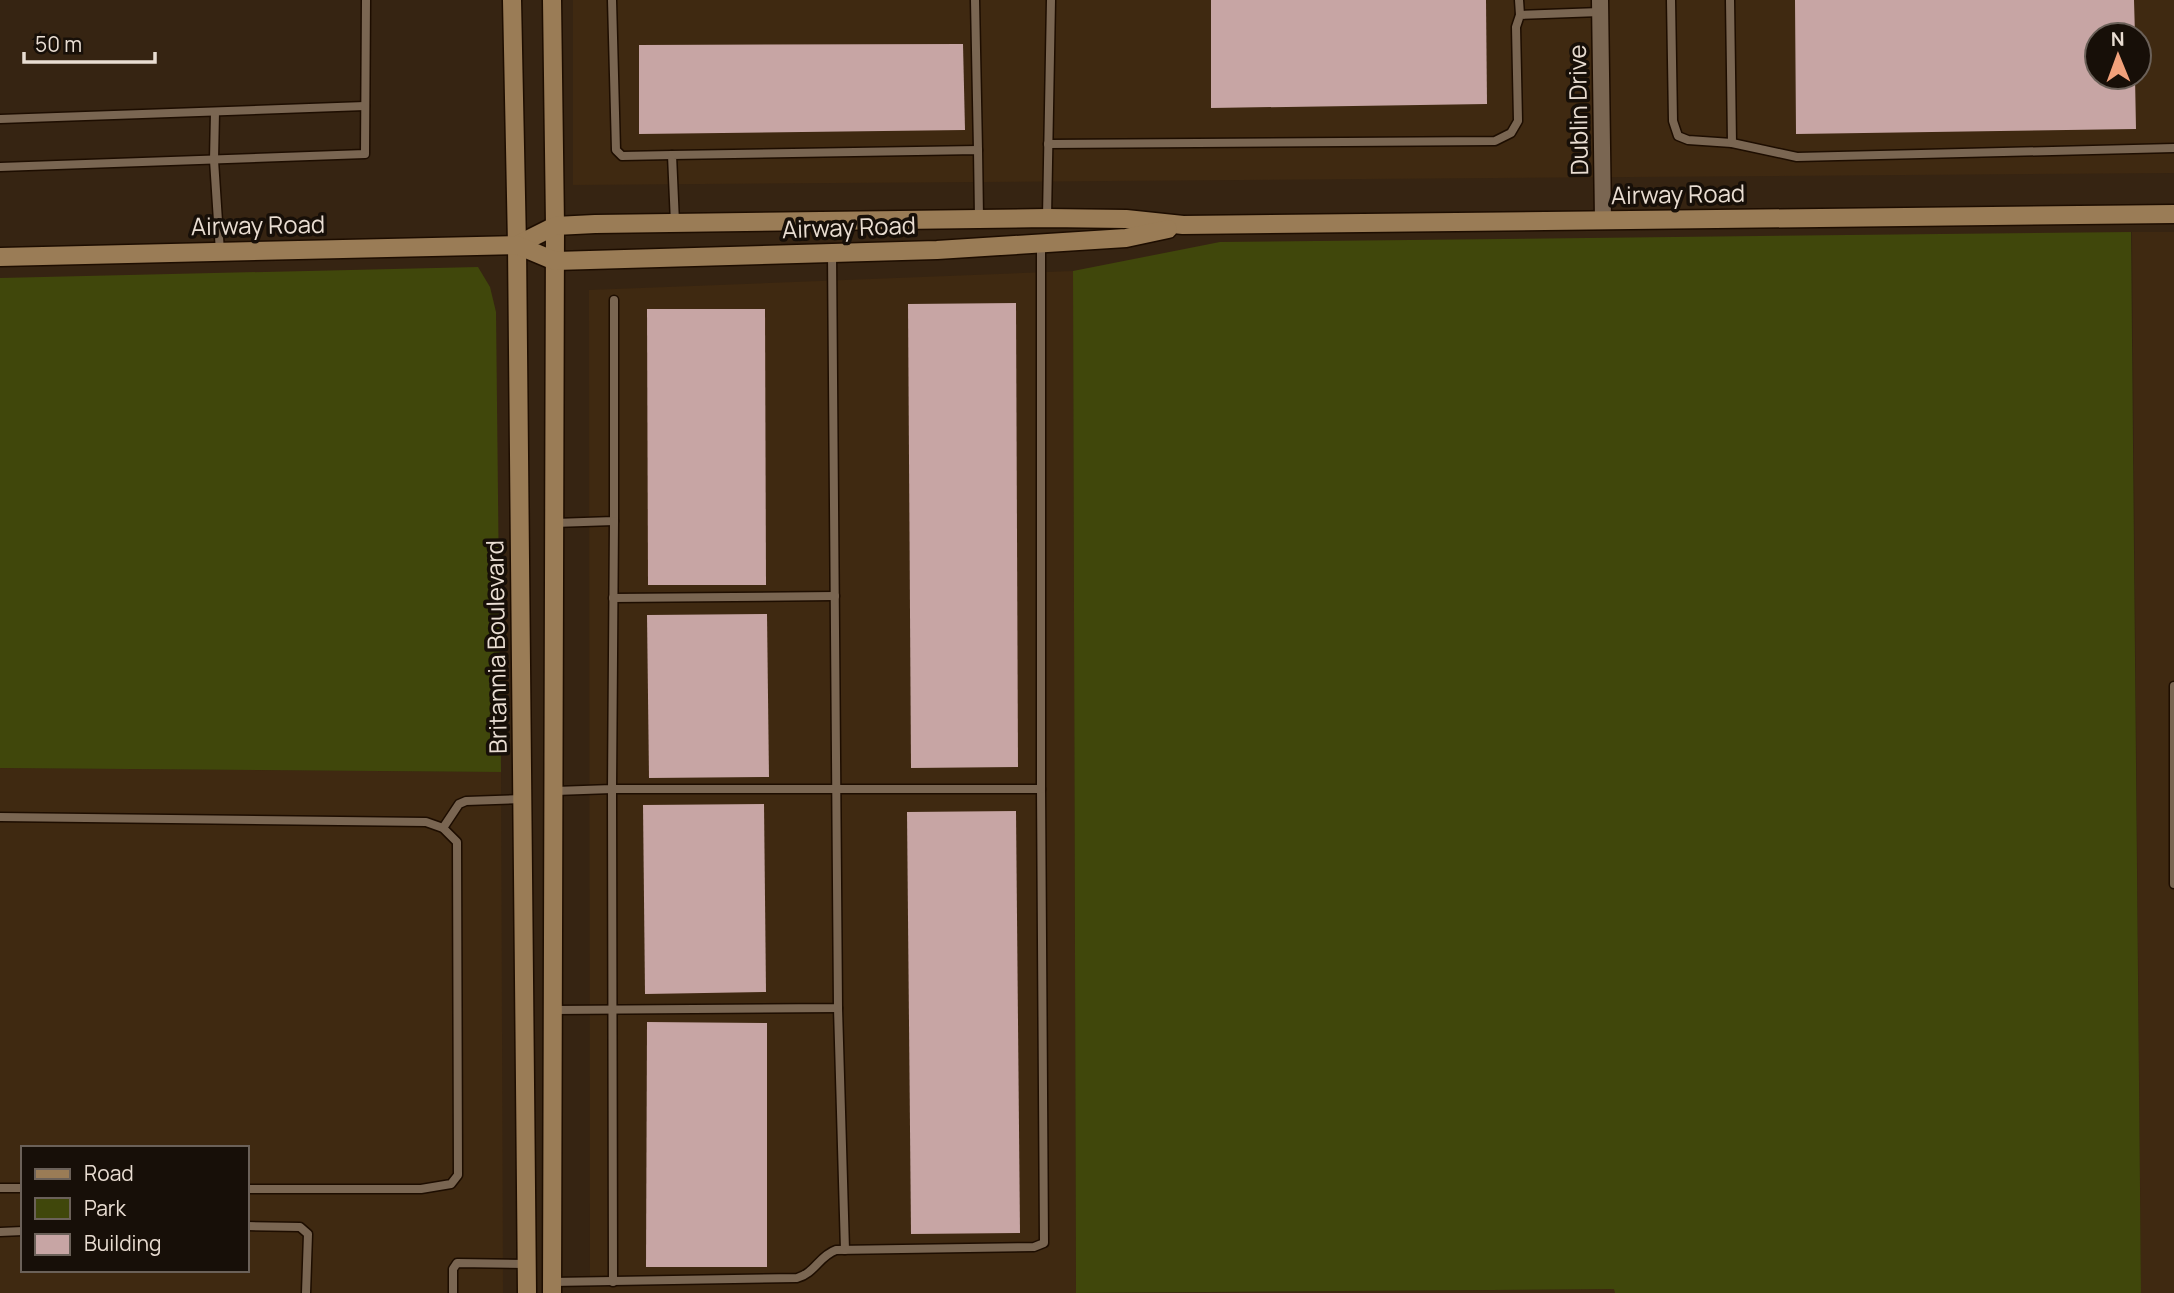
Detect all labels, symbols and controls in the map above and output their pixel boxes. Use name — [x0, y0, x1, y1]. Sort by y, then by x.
scale bar — [24, 21, 156, 65]
north arrow — [2083, 21, 2153, 91]
text: N — [2111, 26, 2125, 52]
text: 50 m — [35, 30, 82, 58]
street label: Dublin Drive — [1560, 44, 1595, 176]
street label: Airway Road — [1611, 176, 1745, 211]
street label: Airway Road — [191, 207, 325, 242]
street label: Airway Road — [781, 208, 917, 245]
street label: Britannia Boulevard — [477, 540, 514, 754]
legend — [21, 1146, 248, 1272]
text: Road — [84, 1159, 134, 1187]
text: Park — [84, 1194, 126, 1222]
text: Building — [84, 1229, 161, 1257]

